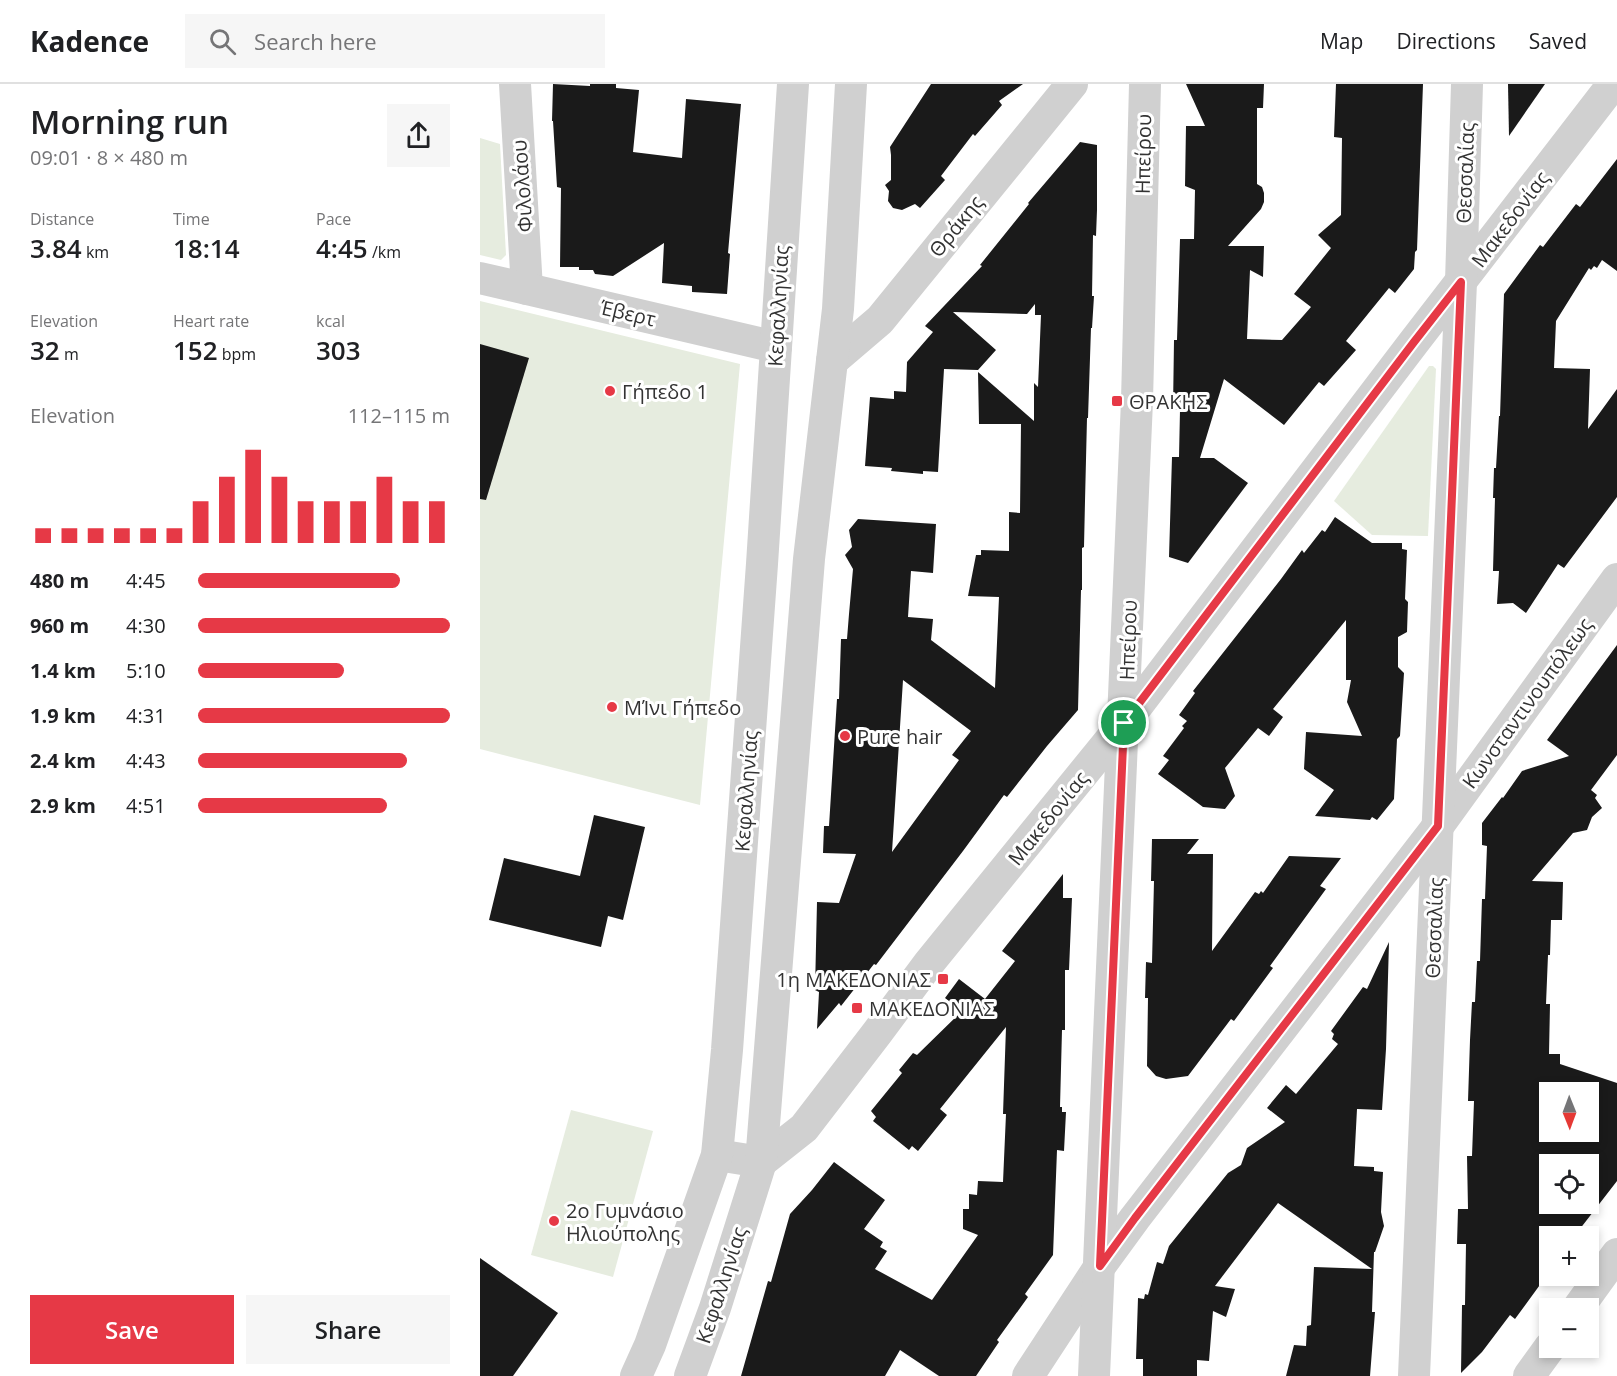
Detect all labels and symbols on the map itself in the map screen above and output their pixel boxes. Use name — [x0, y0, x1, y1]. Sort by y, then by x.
street label: Ηπείρου — [1129, 114, 1157, 194]
street label: Θεσσαλίας — [1450, 122, 1480, 224]
street label: Φιλολάου — [505, 139, 539, 233]
street label: Μακεδονίας — [1465, 165, 1555, 273]
street label: Θράκης — [923, 189, 989, 263]
street label: Κεφαλληνίας — [761, 244, 795, 367]
street label: Έβερτ — [597, 293, 658, 332]
place label: Γήπεδο 1 — [622, 378, 708, 405]
marker: Γήπεδο 1 — [603, 384, 617, 398]
place label: ΘΡΑΚΗΣ — [1129, 388, 1208, 415]
marker: ΘΡΑΚΗΣ — [1110, 394, 1124, 408]
street label: Ηπείρου — [1113, 599, 1143, 681]
street label: Κωνσταντινουπόλεως — [1456, 612, 1598, 794]
place label: ΜΊνι Γήπεδο — [624, 694, 741, 721]
pin — [1098, 697, 1149, 748]
marker: ΜΊνι Γήπεδο — [605, 700, 619, 714]
place label: Pure hair — [857, 723, 943, 750]
street label: Κεφαλληνίας — [728, 729, 764, 853]
marker: Pure hair — [838, 729, 852, 743]
street label: Μακεδονίας — [1002, 765, 1095, 871]
street label: Θεσσαλίας — [1419, 877, 1449, 979]
place label: 1η ΜΑΚΕΔΟΝΙΑΣ — [776, 966, 931, 993]
marker: 1η ΜΑΚΕΔΟΝΙΑΣ — [936, 972, 950, 986]
place label: ΜΑΚΕΔΟΝΙΑΣ — [869, 995, 995, 1022]
marker: ΜΑΚΕΔΟΝΙΑΣ — [850, 1001, 864, 1015]
north arrow — [1539, 1082, 1599, 1142]
place label: 2ο Γυμνάσιο Ηλιούπολης — [566, 1197, 684, 1247]
marker: 2ο Γυμνάσιο Ηλιούπολης — [547, 1214, 561, 1228]
street label: Κεφαλληνίας — [689, 1223, 753, 1347]

